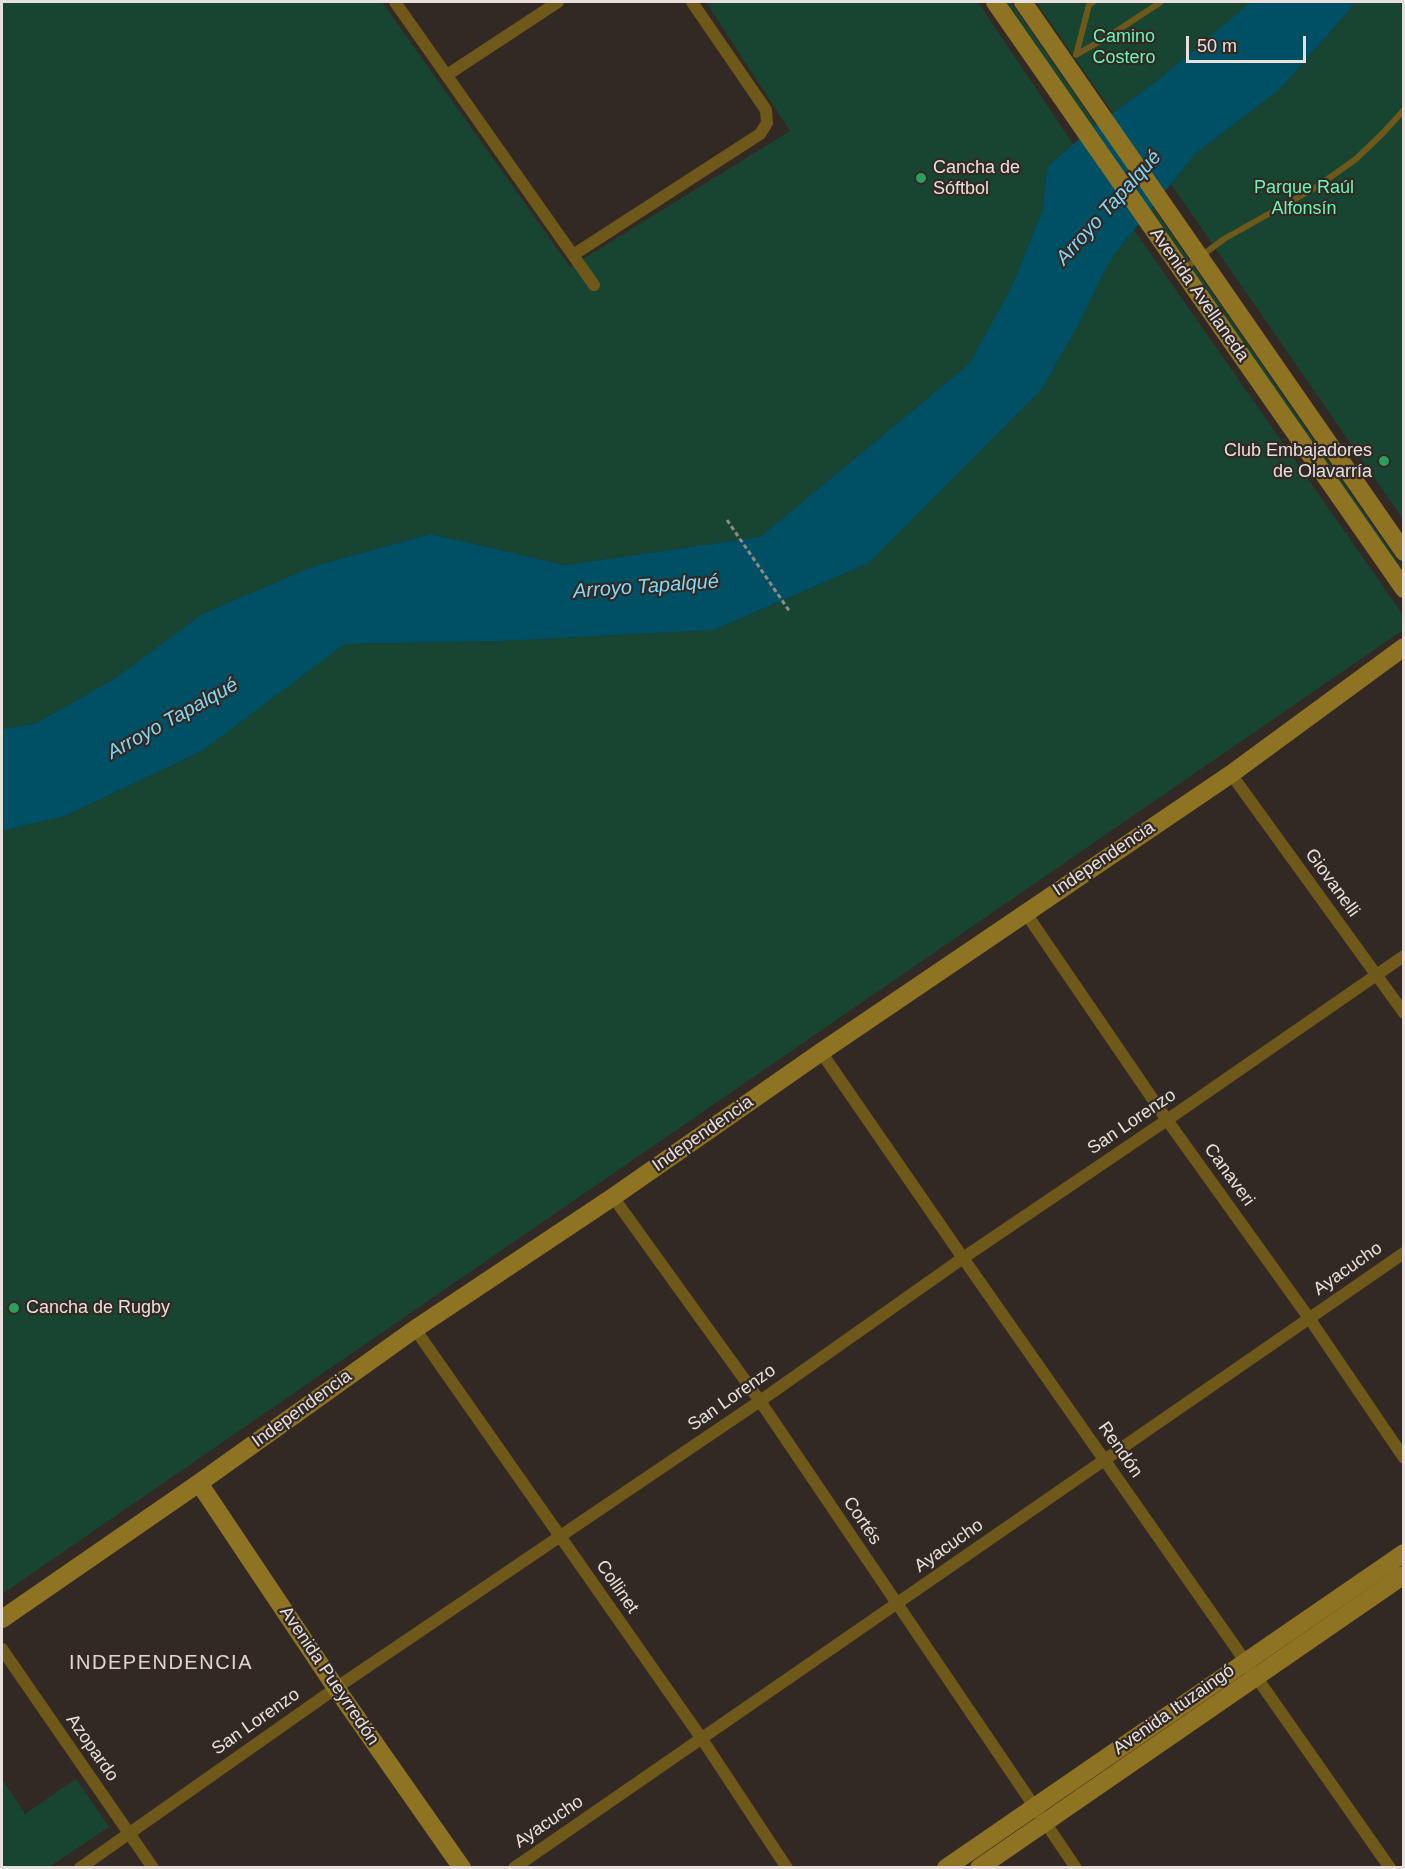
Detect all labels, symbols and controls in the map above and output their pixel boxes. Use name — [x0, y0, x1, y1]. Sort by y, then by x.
scale bar — [1189, 24, 1309, 62]
park label: Camino Costero — [1092, 26, 1156, 68]
text: 50 m — [1197, 36, 1237, 56]
water label: Arroyo Tapalqué — [1051, 146, 1167, 270]
place label: Cancha de Sóftbol — [933, 157, 1020, 200]
marker: Cancha de Sóftbol — [914, 171, 928, 185]
park label: Parque Raúl Alfonsín — [1254, 177, 1354, 219]
street label: Avenida Avellaneda — [1145, 224, 1253, 366]
place label: Club Embajadores de Olavarría — [1224, 440, 1372, 482]
marker: Club Embajadores de Olavarría — [1377, 454, 1391, 468]
water label: Arroyo Tapalqué — [572, 570, 720, 604]
water label: Arroyo Tapalqué — [103, 673, 243, 765]
street label: Independencia — [1049, 817, 1159, 901]
street label: Giovanelli — [1300, 845, 1364, 921]
street label: San Lorenzo — [1084, 1085, 1180, 1159]
street label: Independencia — [648, 1091, 758, 1177]
street label: Canaveri — [1199, 1140, 1259, 1210]
street label: Ayacucho — [1310, 1238, 1386, 1300]
place label: Cancha de Rugby — [26, 1297, 170, 1319]
marker: Cancha de Rugby — [7, 1301, 21, 1315]
street label: San Lorenzo — [684, 1360, 780, 1436]
street label: Independencia — [248, 1366, 356, 1452]
street label: Rendón — [1093, 1418, 1147, 1482]
street label: Cortés — [838, 1493, 886, 1549]
street label: Ayacucho — [911, 1515, 987, 1577]
street label: Collinet — [591, 1556, 643, 1618]
street label: Avenida Pueyrredón — [275, 1602, 383, 1750]
district label: INDEPENDENCIA — [69, 1651, 253, 1675]
street label: Avenida Ituzaingó — [1109, 1660, 1239, 1760]
street label: San Lorenzo — [208, 1684, 304, 1760]
street label: Azopardo — [61, 1710, 123, 1786]
street label: Ayacucho — [510, 1791, 588, 1853]

